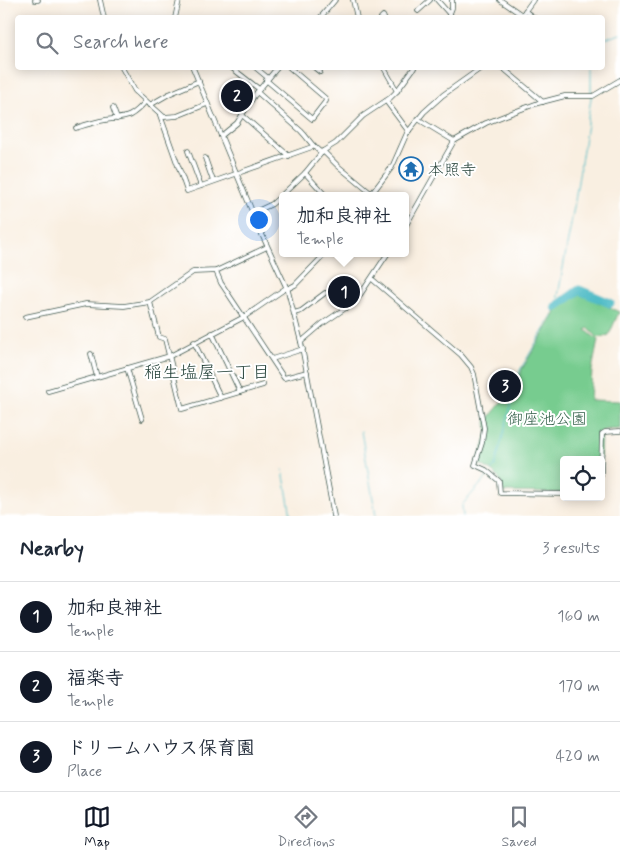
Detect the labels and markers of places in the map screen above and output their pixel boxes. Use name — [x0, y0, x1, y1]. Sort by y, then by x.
pin: 2 — [221, 77, 253, 115]
temple icon: 本照寺 — [398, 156, 424, 182]
place label: 本照寺 — [428, 160, 476, 181]
pin: 1 — [328, 273, 360, 311]
pin: 3 — [489, 367, 521, 405]

